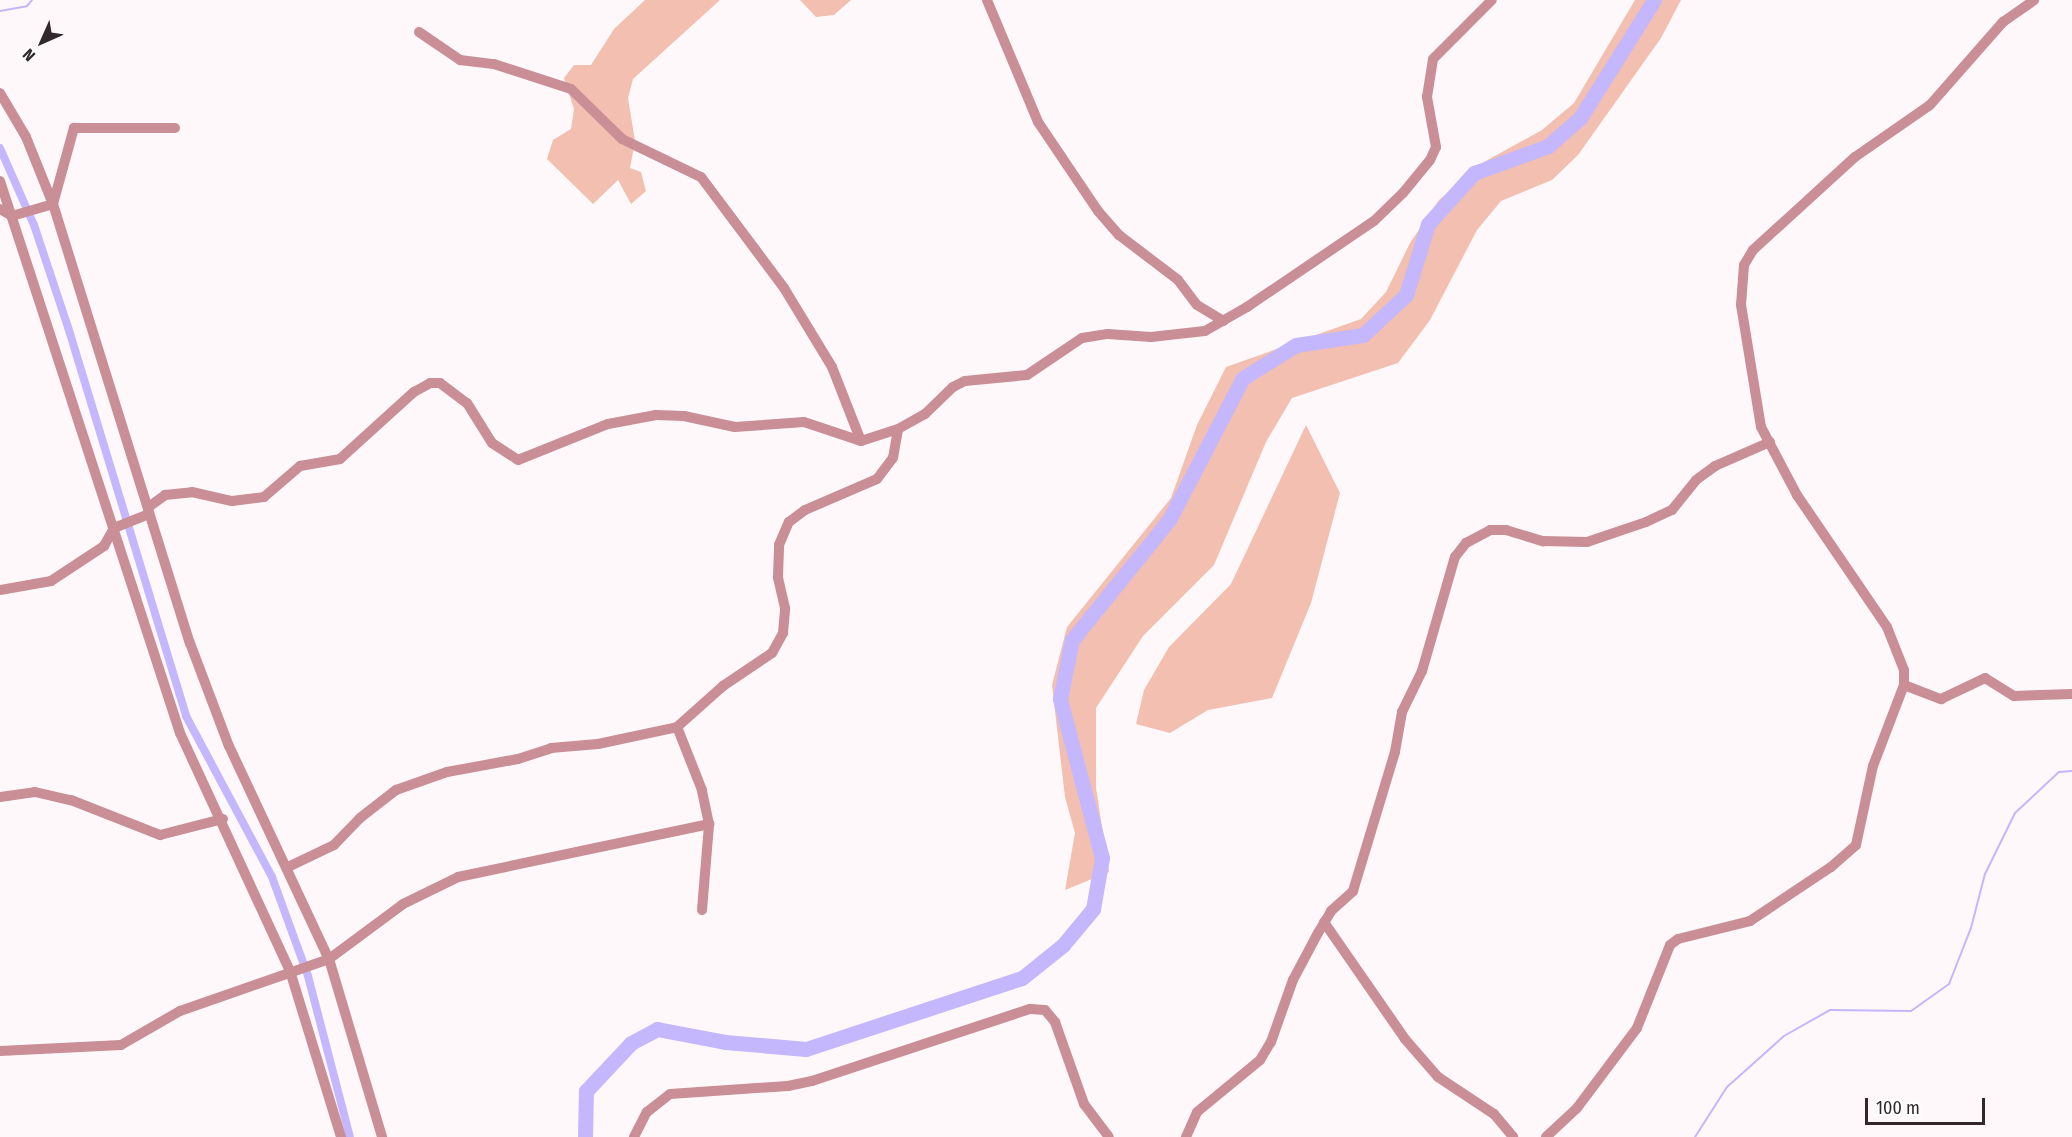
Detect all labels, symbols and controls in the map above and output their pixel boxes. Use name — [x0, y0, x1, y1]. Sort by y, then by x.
north arrow — [12, 12, 72, 72]
text: N — [19, 45, 39, 65]
scale bar — [1868, 1086, 1988, 1124]
text: 100 m — [1876, 1097, 1920, 1119]

